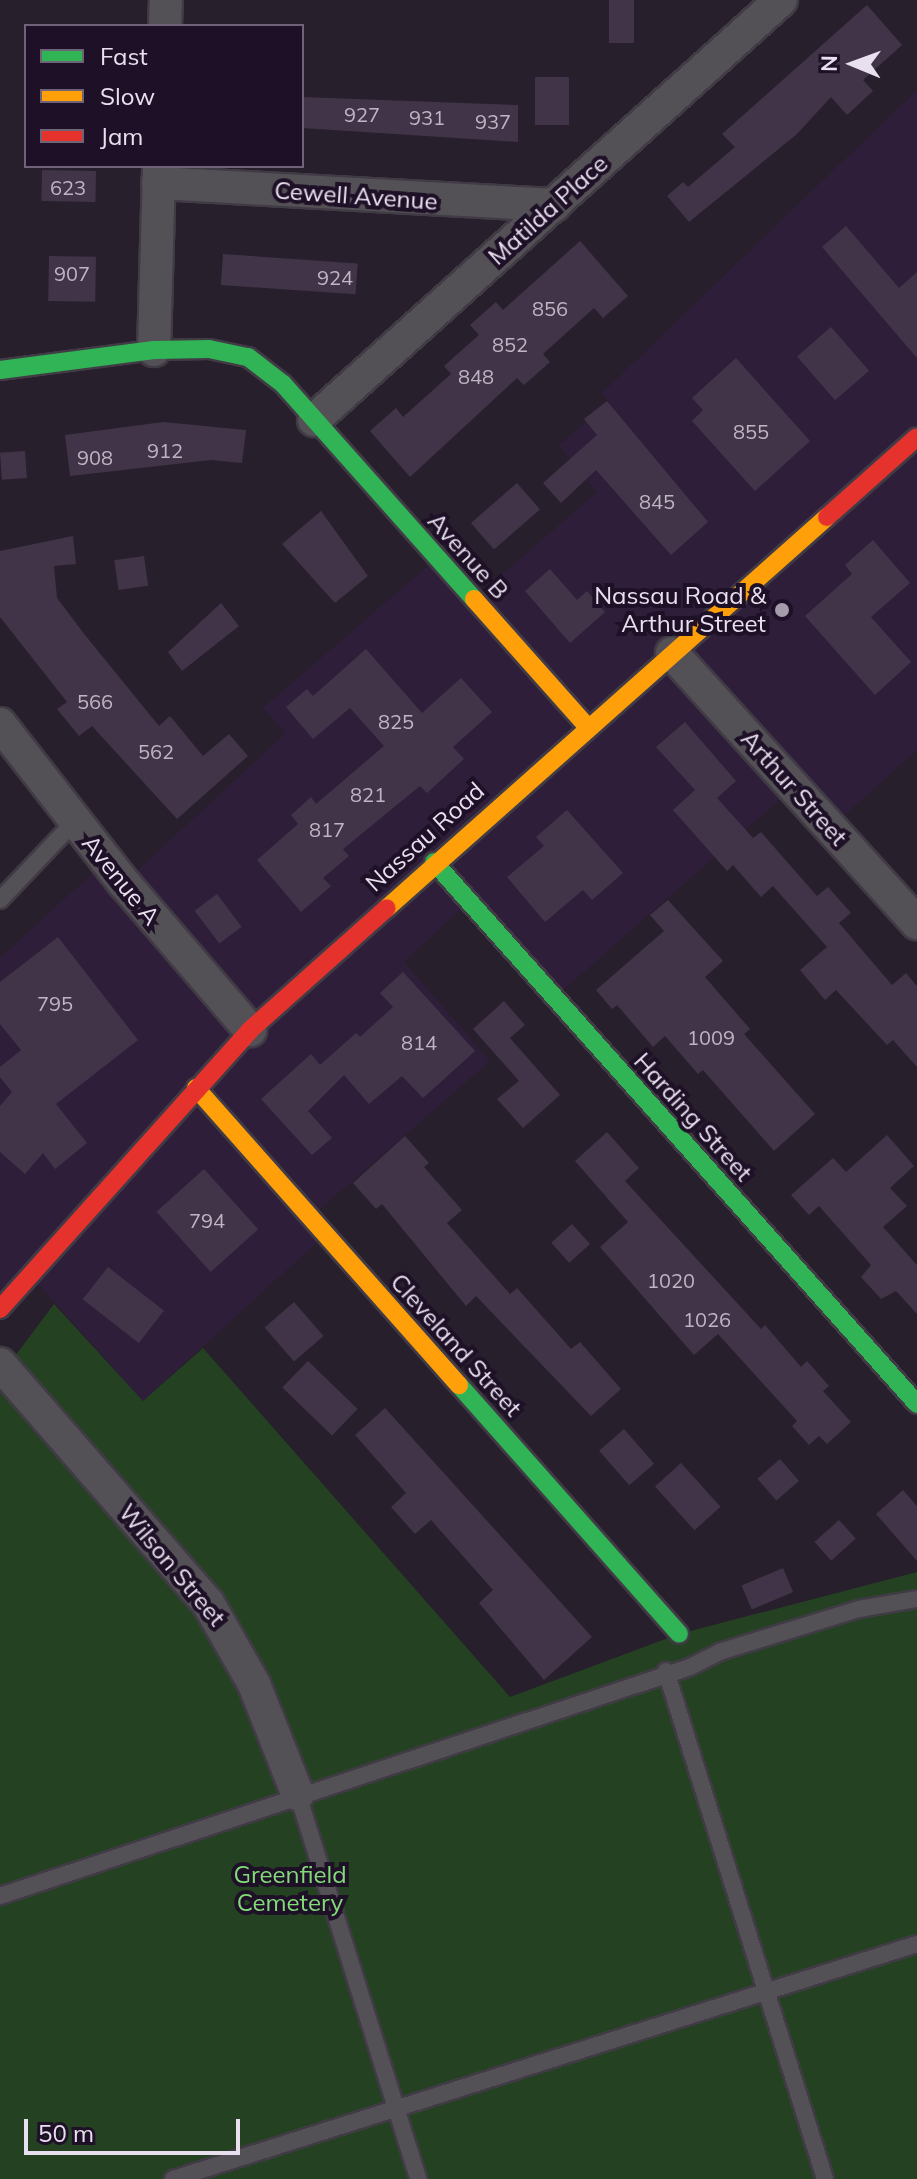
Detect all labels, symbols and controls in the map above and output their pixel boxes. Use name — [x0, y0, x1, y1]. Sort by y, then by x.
legend — [24, 24, 304, 168]
north arrow — [813, 24, 893, 104]
text: Fast — [100, 41, 148, 71]
text: N — [815, 55, 843, 72]
text: Slow — [100, 81, 155, 111]
house number: 927 — [344, 102, 380, 126]
house number: 931 — [409, 105, 445, 129]
house number: 937 — [475, 109, 511, 133]
text: Jam — [100, 121, 143, 151]
street label: Matilda Place — [483, 149, 613, 271]
house number: 623 — [50, 175, 86, 199]
street label: Cewell Avenue — [273, 176, 439, 216]
house number: 907 — [54, 261, 90, 285]
house number: 924 — [317, 265, 353, 289]
house number: 856 — [532, 296, 568, 320]
house number: 852 — [492, 332, 528, 356]
house number: 848 — [458, 364, 494, 388]
house number: 855 — [733, 419, 769, 443]
house number: 912 — [147, 438, 183, 462]
house number: 908 — [77, 445, 113, 469]
house number: 845 — [639, 489, 675, 513]
street label: Avenue B — [422, 507, 514, 605]
place label: Nassau Road & Arthur Street — [594, 582, 766, 638]
marker: Nassau Road & Arthur Street — [773, 601, 791, 619]
house number: 566 — [77, 689, 113, 713]
house number: 825 — [378, 709, 414, 733]
street label: Arthur Street — [735, 725, 853, 851]
house number: 562 — [138, 739, 174, 763]
street label: Nassau Road — [360, 776, 490, 898]
house number: 821 — [350, 782, 386, 806]
house number: 817 — [309, 817, 345, 841]
street label: Avenue A — [76, 829, 166, 931]
house number: 795 — [37, 991, 73, 1015]
house number: 1009 — [687, 1025, 735, 1049]
house number: 814 — [401, 1030, 437, 1054]
street label: Harding Street — [628, 1047, 758, 1187]
house number: 794 — [189, 1208, 225, 1232]
street label: Cleveland Street — [384, 1268, 528, 1422]
house number: 1020 — [647, 1268, 695, 1292]
house number: 1026 — [683, 1307, 731, 1331]
street label: Wilson Street — [113, 1498, 231, 1632]
park label: Greenfield Cemetery — [233, 1861, 347, 1917]
scale bar — [28, 2103, 244, 2153]
text: 50 m — [38, 2118, 94, 2148]

